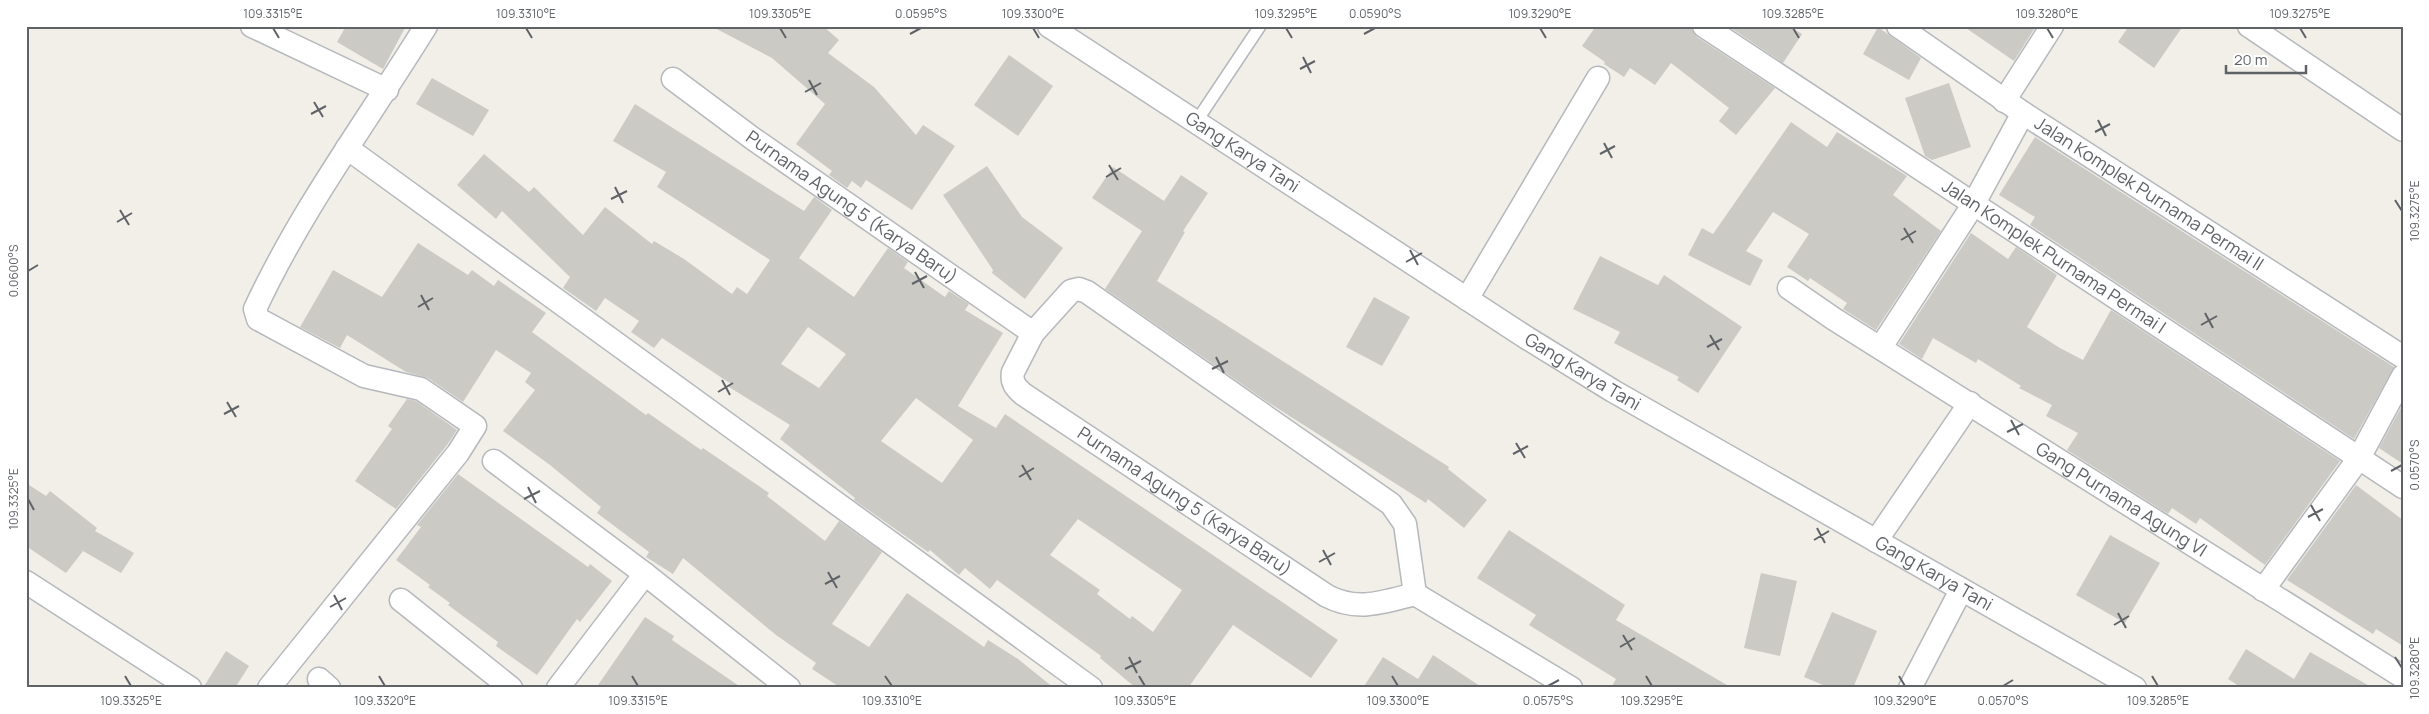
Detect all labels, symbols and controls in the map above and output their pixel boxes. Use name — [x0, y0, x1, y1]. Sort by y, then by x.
text: 109.3315°E — [243, 5, 303, 22]
text: 109.3310°E — [496, 5, 556, 22]
text: 109.3305°E — [749, 5, 811, 22]
text: 0.0595°S — [895, 5, 947, 22]
text: 109.3300°E — [1002, 5, 1064, 22]
text: 109.3295°E — [1255, 5, 1317, 22]
text: 0.0590°S — [1349, 5, 1401, 22]
text: 109.3290°E — [1509, 5, 1572, 22]
text: 109.3285°E — [1762, 5, 1824, 22]
text: 109.3280°E — [2016, 5, 2078, 22]
text: 109.3275°E — [2270, 5, 2331, 22]
scale bar — [2226, 42, 2306, 74]
text: 20 m — [2234, 49, 2267, 70]
street label: Gang Karya Tani — [1181, 105, 1305, 198]
street label: Jalan Komplek Purnama Permai II — [2031, 112, 2267, 276]
street label: Purnama Agung 5 (Karya Baru) — [742, 124, 963, 288]
street label: Jalan Komplek Purnama Permai I — [1937, 176, 2169, 338]
text: 109.3275°E — [2406, 180, 2423, 241]
text: 0.0600°S — [5, 245, 22, 297]
street label: Gang Karya Tani — [1521, 327, 1646, 415]
street label: Purnama Agung 5 (Karya Baru) — [1073, 421, 1297, 580]
street label: Gang Purnama Agung VI — [2032, 436, 2212, 562]
text: 0.0570°S — [2406, 440, 2423, 490]
text: 109.3325°E — [5, 468, 22, 530]
street label: Gang Karya Tani — [1871, 530, 1998, 616]
text: 109.3280°E — [2406, 637, 2423, 699]
text: 109.3325°E — [100, 692, 162, 709]
text: 109.3320°E — [354, 692, 416, 709]
text: 109.3315°E — [608, 692, 668, 709]
text: 109.3310°E — [862, 692, 922, 709]
text: 109.3305°E — [1114, 692, 1176, 709]
text: 109.3300°E — [1367, 692, 1429, 709]
text: 0.0575°S — [1523, 692, 1573, 709]
text: 109.3295°E — [1621, 692, 1683, 709]
text: 109.3290°E — [1874, 692, 1937, 709]
text: 0.0570°S — [1978, 692, 2028, 709]
text: 109.3285°E — [2127, 692, 2189, 709]

